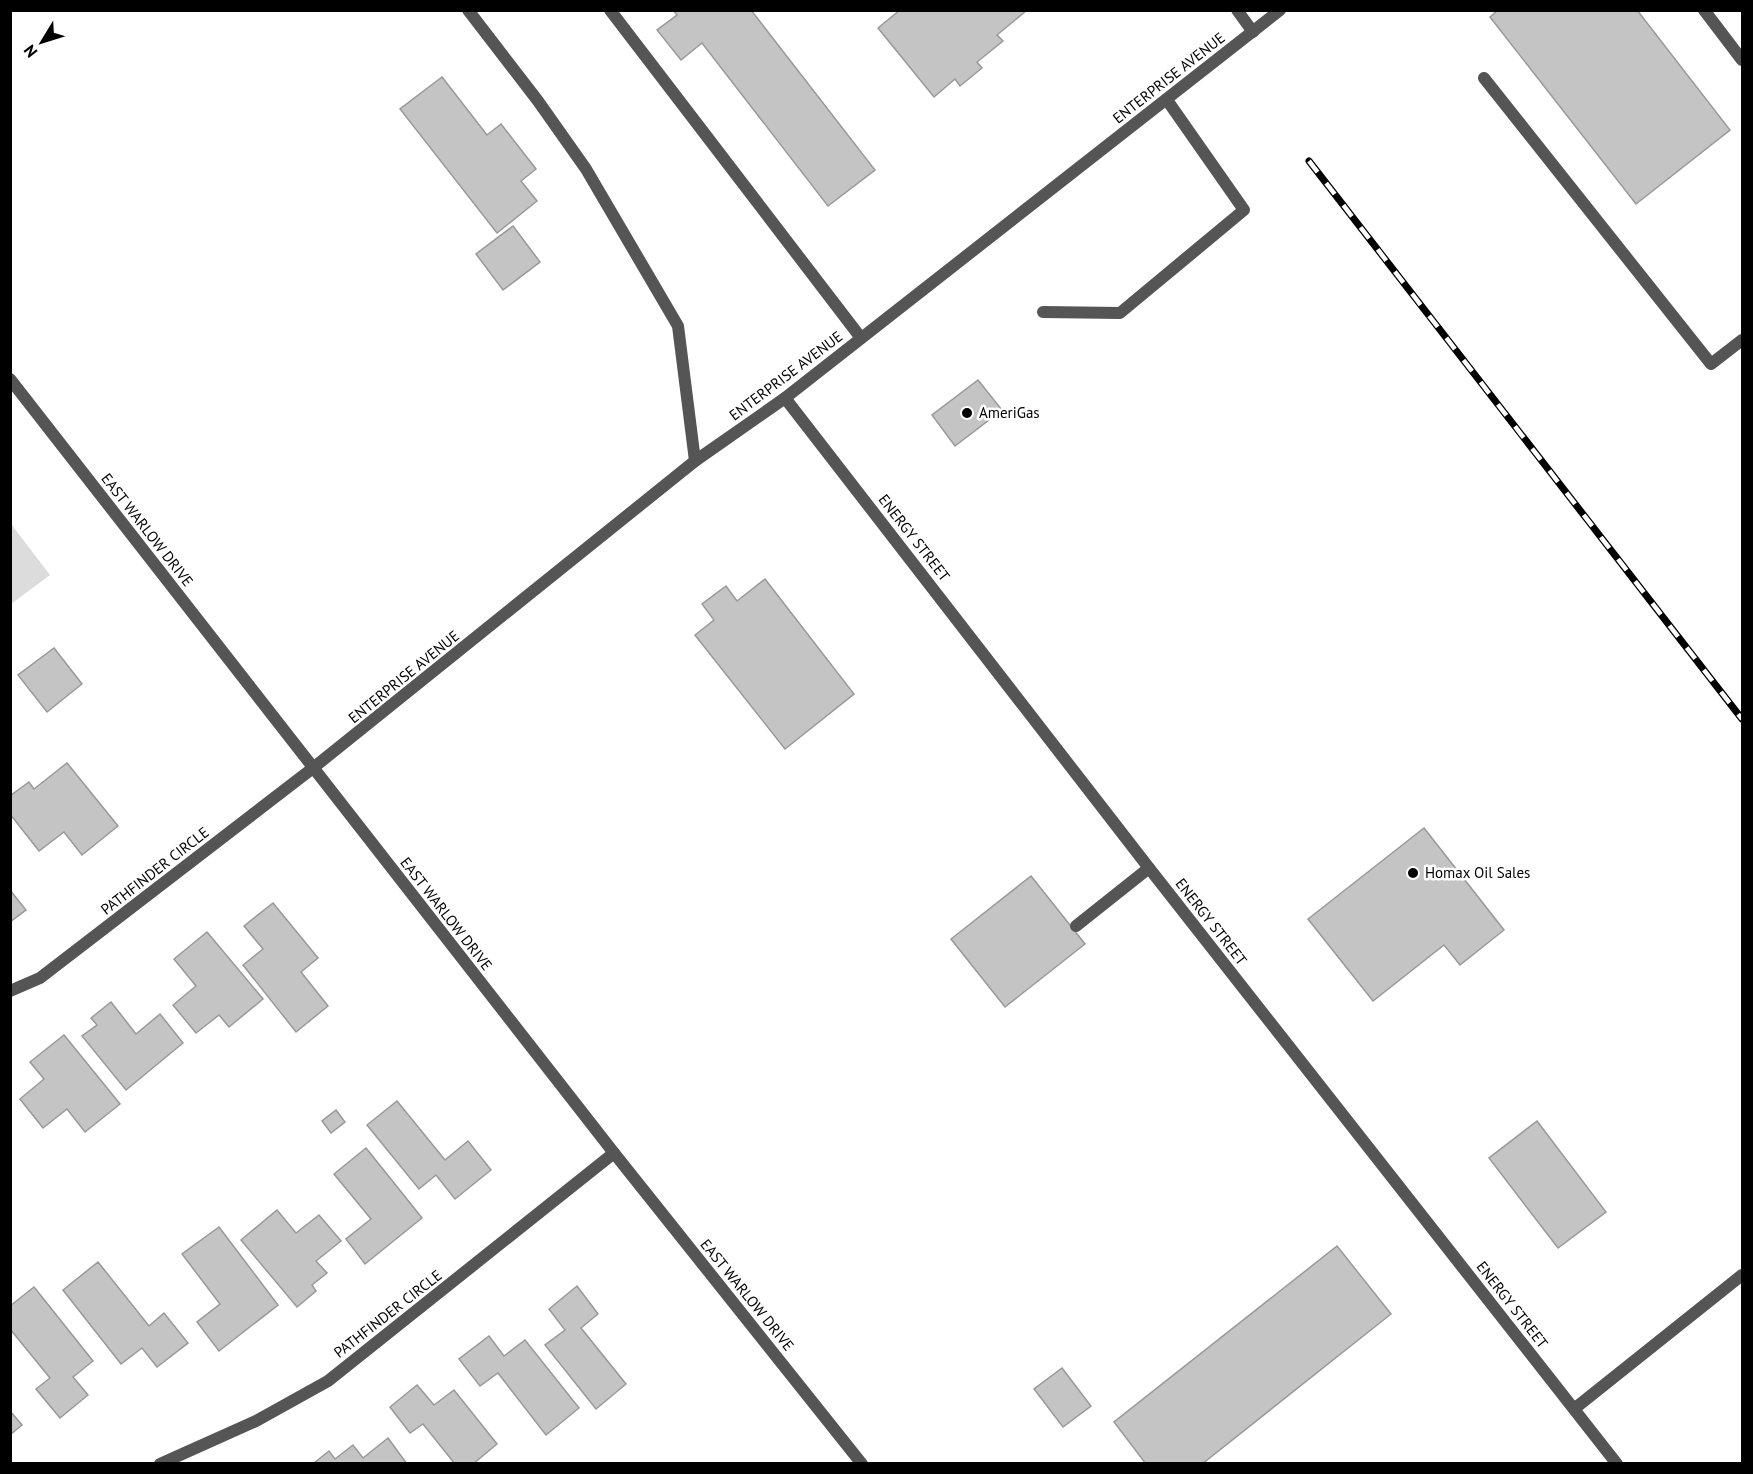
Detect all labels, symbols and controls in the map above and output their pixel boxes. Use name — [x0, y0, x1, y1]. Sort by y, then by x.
north arrow — [12, 12, 72, 72]
street label: ENTERPRISE AVENUE — [1109, 28, 1229, 127]
text: N — [19, 41, 41, 62]
street label: ENTERPRISE AVENUE — [725, 327, 846, 424]
place label: AmeriGas — [979, 403, 1040, 422]
marker: AmeriGas — [960, 406, 974, 420]
street label: EAST WARLOW DRIVE — [97, 469, 197, 590]
street label: ENERGY STREET — [875, 490, 955, 586]
street label: ENTERPRISE AVENUE — [344, 626, 463, 727]
street label: PATHFINDER CIRCLE — [97, 822, 213, 919]
street label: EAST WARLOW DRIVE — [396, 853, 496, 974]
place label: Homax Oil Sales — [1425, 863, 1530, 882]
marker: Homax Oil Sales — [1406, 866, 1420, 880]
street label: ENERGY STREET — [1172, 874, 1252, 970]
street label: EAST WARLOW DRIVE — [696, 1235, 798, 1354]
street label: ENERGY STREET — [1473, 1257, 1553, 1353]
street label: PATHFINDER CIRCLE — [330, 1265, 446, 1362]

